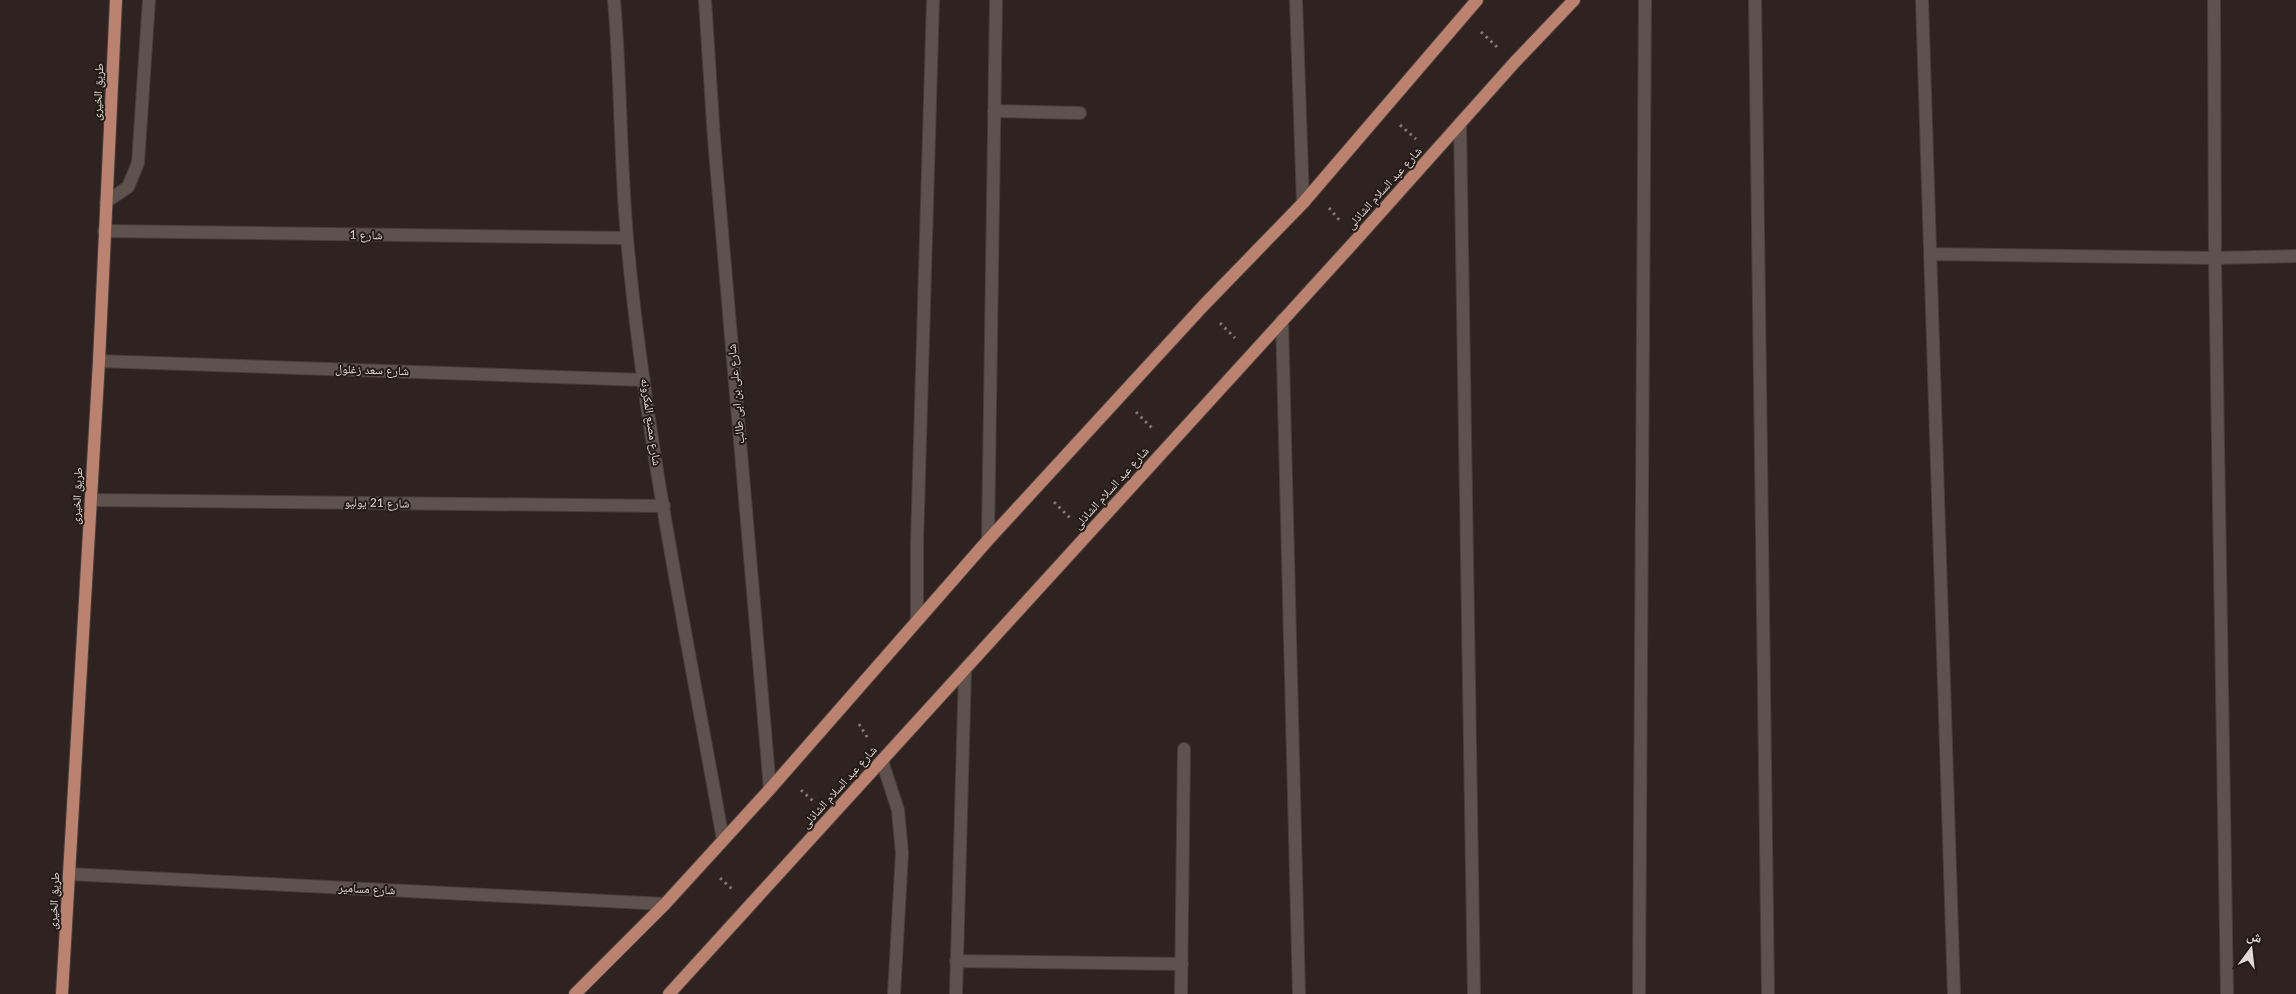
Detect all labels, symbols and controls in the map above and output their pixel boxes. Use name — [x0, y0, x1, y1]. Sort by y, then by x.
street label: طريق الخيرى — [89, 63, 107, 121]
street label: شارع عبد السلام الشاذلى — [1343, 143, 1425, 233]
street label: شارع 1 — [349, 227, 383, 243]
street label: شارع على بن ابى طالب — [724, 343, 748, 445]
street label: شارع سعد زغلول — [335, 361, 409, 379]
street label: شارع مصنع المكرونه — [637, 377, 665, 467]
street label: شارع عبد السلام الشاذلى — [1070, 443, 1152, 533]
street label: طريق الخيرى — [68, 467, 86, 525]
street label: شارع 21 يوليو — [344, 494, 410, 512]
street label: شارع عبد السلام الشاذلى — [798, 742, 880, 832]
street label: طريق الخيرى — [45, 872, 63, 930]
street label: شارع مسامير — [337, 879, 396, 898]
north arrow — [2226, 924, 2276, 974]
text: ش — [2245, 926, 2264, 947]

